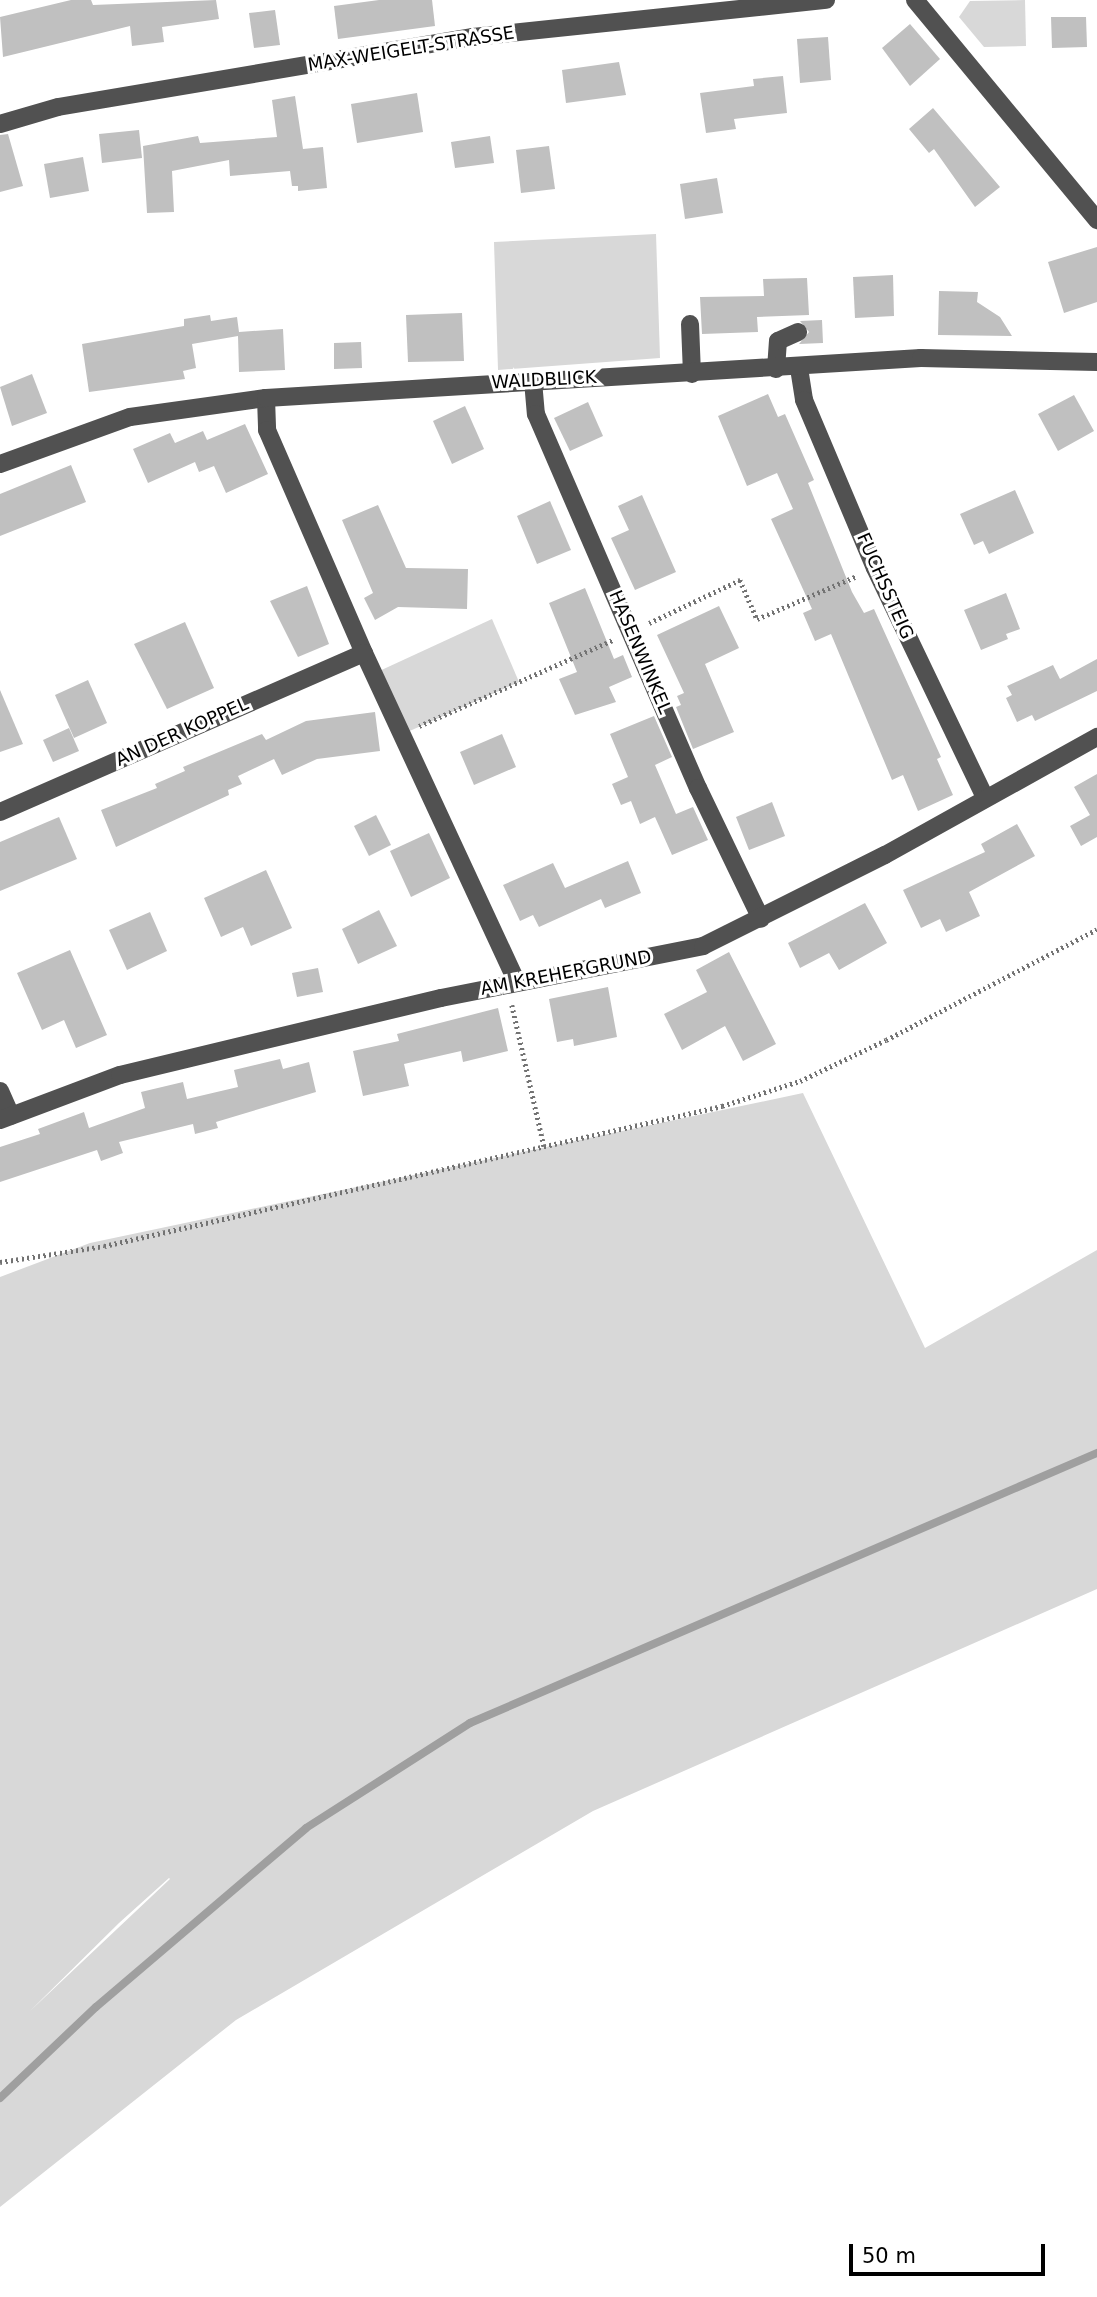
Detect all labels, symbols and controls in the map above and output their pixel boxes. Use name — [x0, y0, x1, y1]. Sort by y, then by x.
street label: MAX-WEIGELT-STRASSE — [306, 22, 516, 76]
street label: WALDBLICK — [491, 366, 597, 394]
street label: FUCHSSTEIG — [852, 529, 918, 643]
street label: HASENWINKEL — [604, 587, 676, 717]
street label: AN DER KOPPEL — [112, 693, 252, 771]
street label: AM KREHERGRUND — [479, 946, 653, 1000]
scale bar — [852, 2230, 1048, 2274]
text: 50 m — [862, 2244, 916, 2268]

